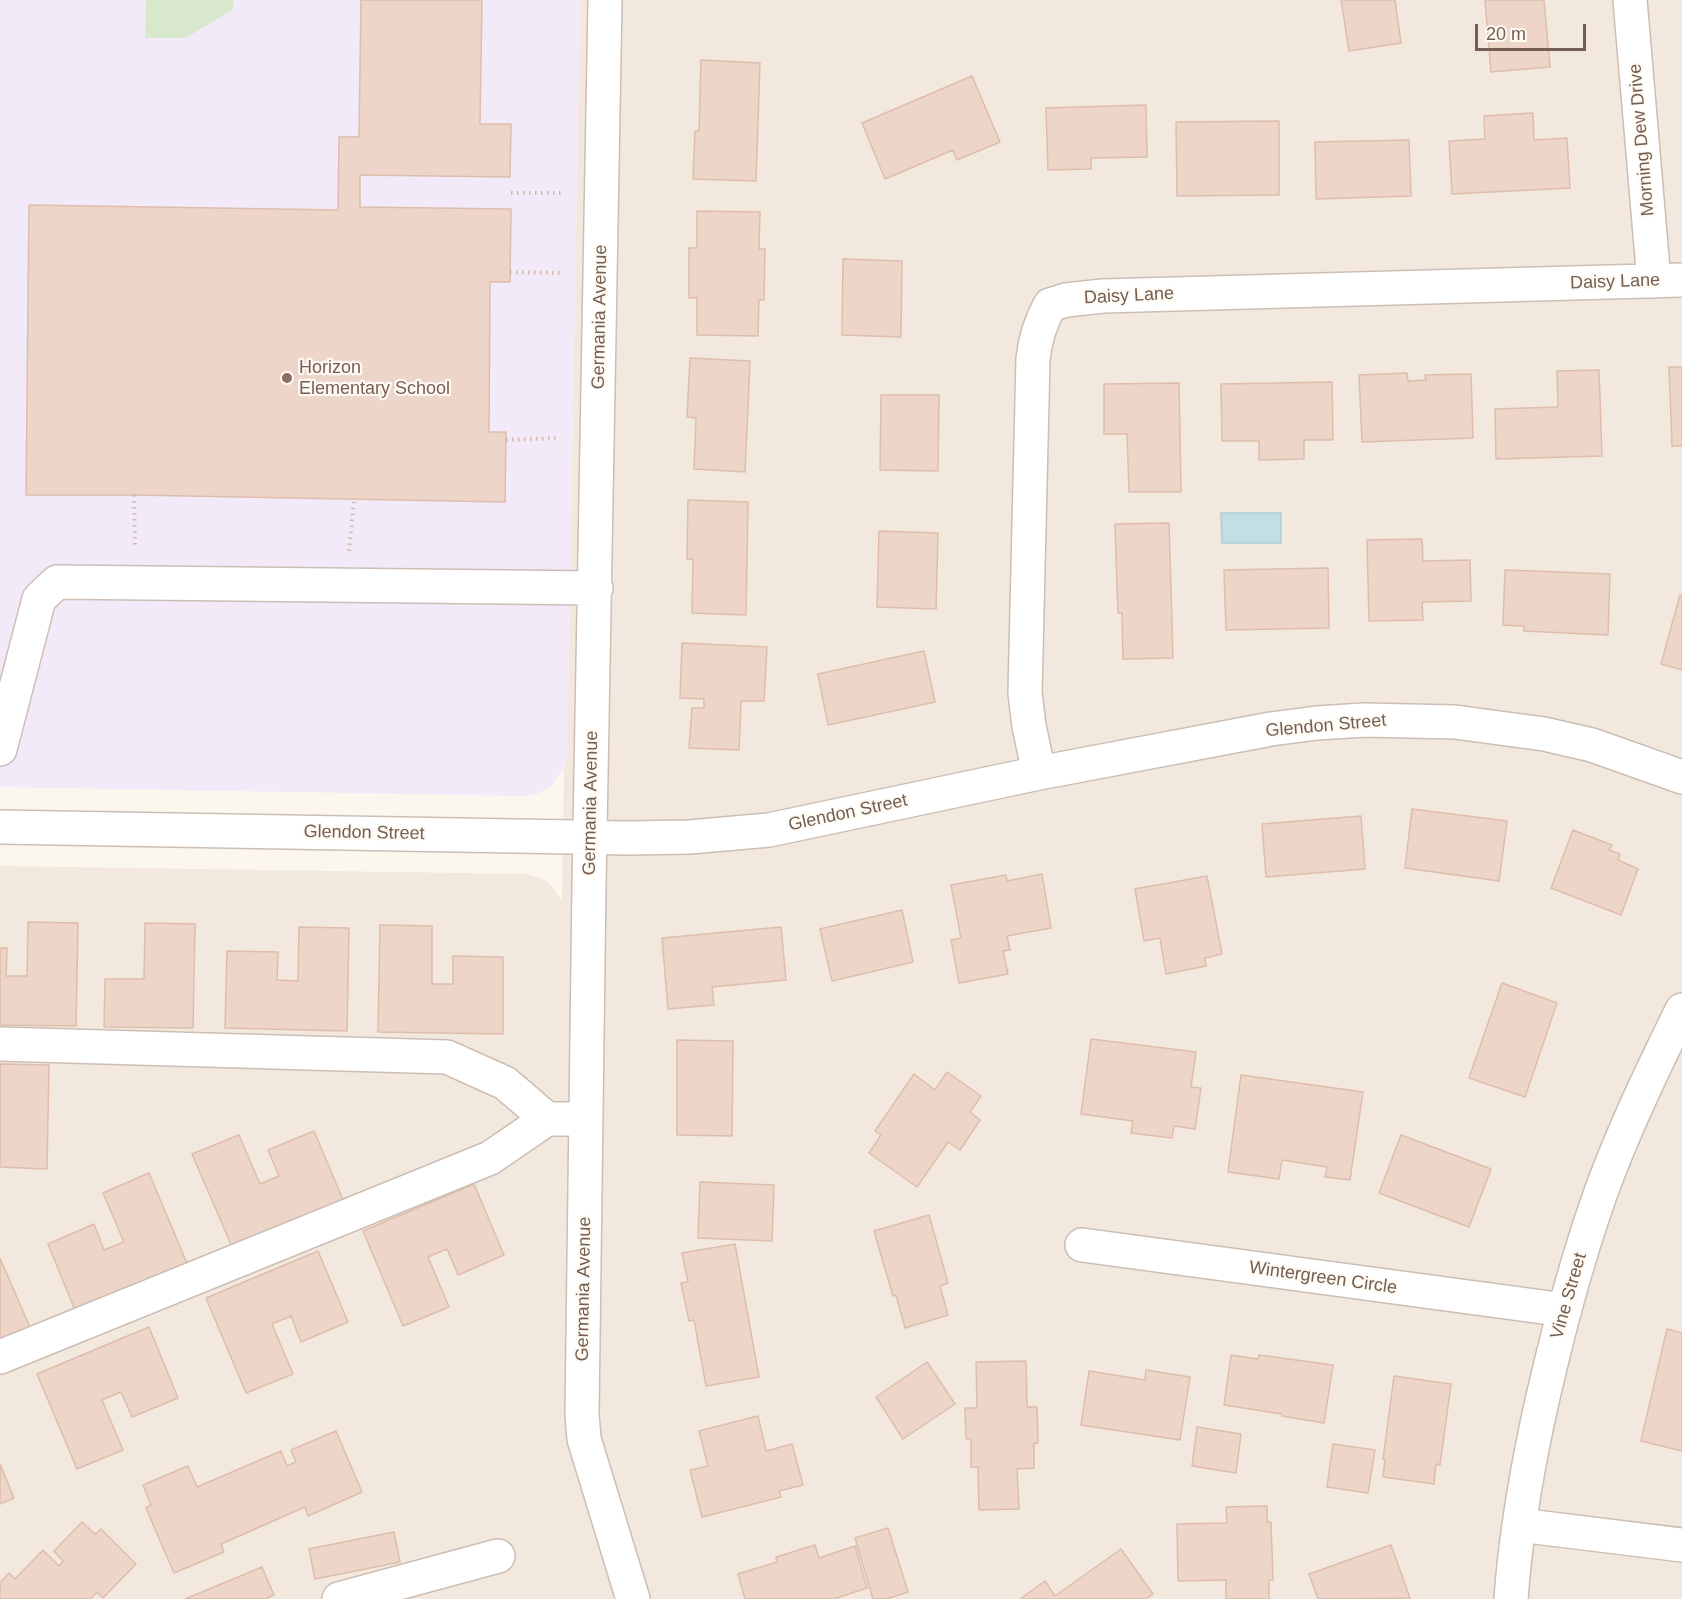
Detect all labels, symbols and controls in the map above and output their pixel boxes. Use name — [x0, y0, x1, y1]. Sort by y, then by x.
scale bar — [1478, 12, 1589, 50]
text: 20 m — [1486, 24, 1526, 44]
street label: Morning Dew Drive — [1625, 63, 1659, 217]
street label: Germania Avenue — [588, 244, 612, 390]
street label: Daisy Lane — [1570, 270, 1660, 294]
street label: Daisy Lane — [1083, 283, 1175, 309]
place label: Horizon Elementary School — [299, 357, 450, 400]
marker: Horizon Elementary School — [280, 371, 294, 385]
street label: Glendon Street — [1265, 710, 1387, 742]
street label: Germania Avenue — [579, 730, 603, 876]
street label: Glendon Street — [787, 790, 909, 836]
street label: Glendon Street — [303, 821, 425, 845]
street label: Germania Avenue — [572, 1216, 596, 1362]
street label: Vine Street — [1546, 1250, 1592, 1342]
street label: Wintergreen Circle — [1248, 1257, 1398, 1299]

